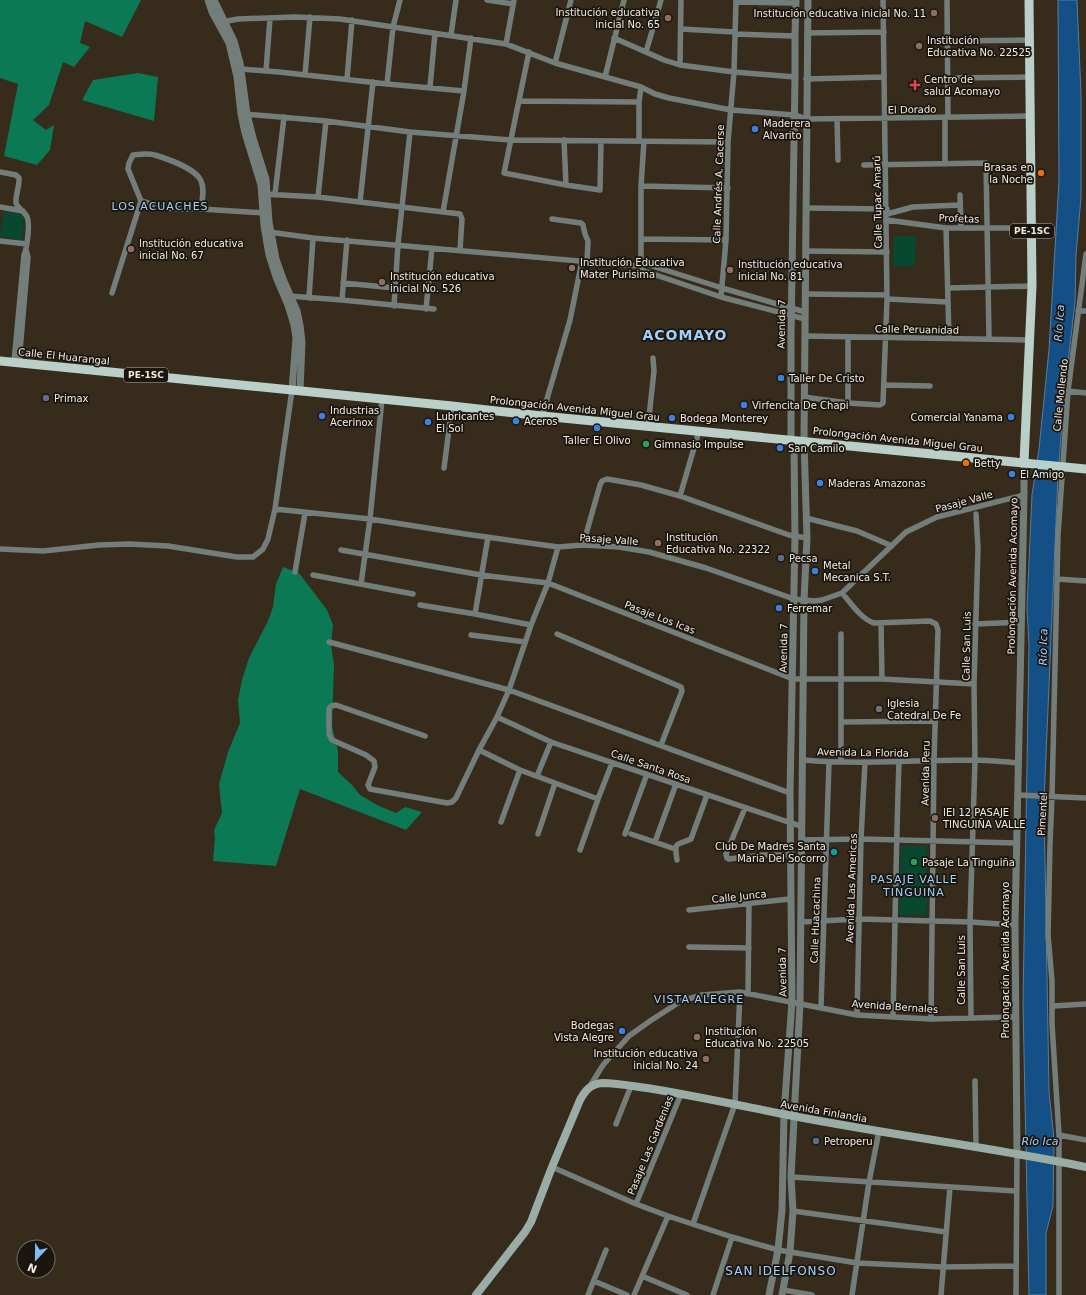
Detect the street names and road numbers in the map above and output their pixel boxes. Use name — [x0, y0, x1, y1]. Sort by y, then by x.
street label: El Dorado — [888, 104, 937, 115]
street label: Calle Andrés A. Cacerse — [711, 124, 726, 244]
street label: Calle Tupac Amarú — [871, 155, 884, 249]
street label: Profetas — [938, 212, 980, 225]
road number: PE-1SC — [1010, 224, 1054, 238]
street label: Avenida 7 — [776, 299, 787, 349]
street label: Calle Peruanidad — [875, 323, 959, 336]
street label: Calle El Huarangal — [18, 346, 110, 367]
street label: Calle Mollendo — [1051, 358, 1070, 432]
road number: PE-1SC — [124, 368, 168, 382]
street label: Prolongación Avenida Miguel Grau — [489, 394, 661, 423]
street label: Prolongación Avenida Miguel Grau — [812, 425, 984, 454]
street label: Pasaje Valle — [934, 489, 994, 514]
street label: Prolongación Avenida Acomayo — [1006, 498, 1019, 654]
street label: Pasaje Valle — [579, 532, 639, 547]
street label: Pasaje Los Icas — [623, 599, 697, 636]
street label: Calle San Luis — [960, 611, 973, 681]
street label: Avenida 7 — [778, 623, 789, 673]
street label: Avenida Peru — [919, 740, 932, 806]
street label: Avenida La Florida — [817, 746, 909, 759]
street label: Calle Santa Rosa — [609, 748, 692, 785]
street label: Pimentel — [1036, 792, 1049, 836]
street label: Avenida Las Americas — [844, 833, 859, 943]
street label: Calle Huacachina — [808, 877, 823, 964]
street label: Prolongación Avenida Acomayo — [1000, 882, 1011, 1038]
street label: Calle Junca — [711, 888, 767, 905]
street label: Calle San Luis — [956, 935, 967, 1005]
street label: Avenida 7 — [777, 947, 788, 997]
street label: Avenida Bernales — [851, 998, 939, 1015]
street label: Pasaje Las Gardenias — [626, 1094, 675, 1196]
street label: Avenida Finlandia — [780, 1098, 868, 1125]

